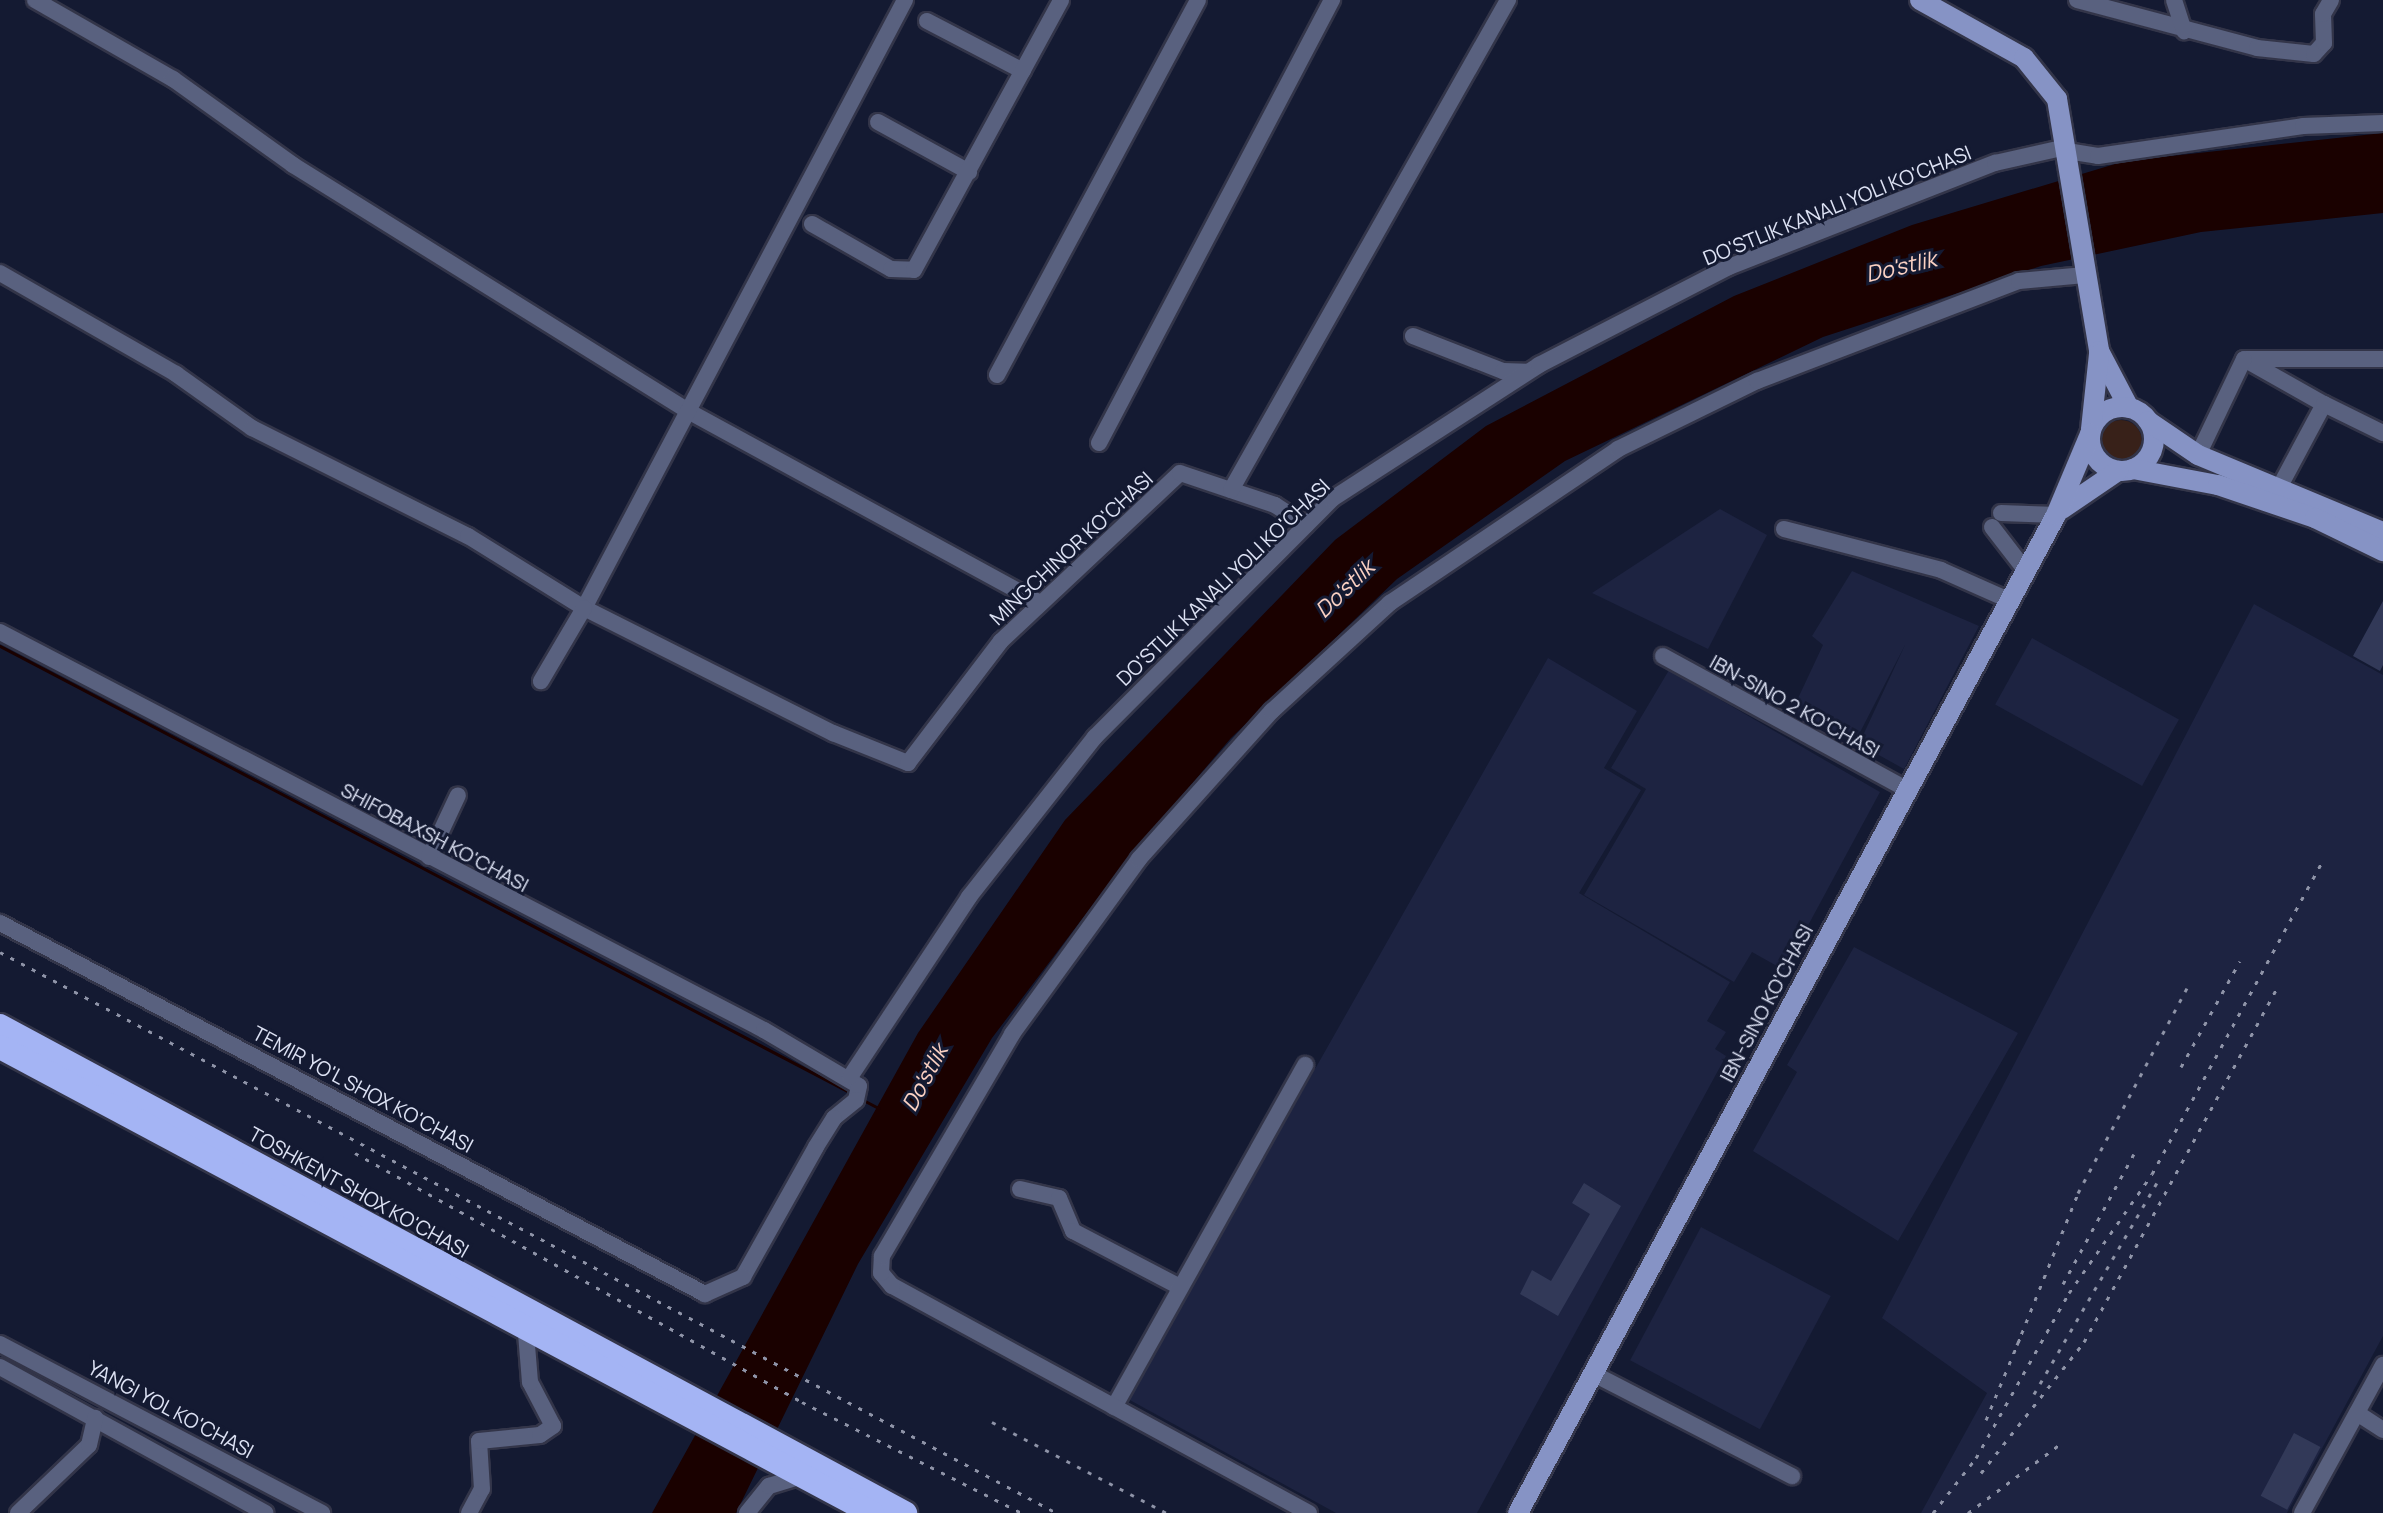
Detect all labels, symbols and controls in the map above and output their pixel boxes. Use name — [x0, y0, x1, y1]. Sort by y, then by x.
street label: DO'STLIK KANALI YOLI KO'CHASI — [1699, 140, 1975, 270]
water label: Do'stlik — [1863, 246, 1939, 288]
street label: MINGCHINOR KO'CHASI — [985, 466, 1157, 630]
street label: DO'STLIK KANALI YOLI KO'CHASI — [1111, 474, 1335, 690]
water label: Do'stlik — [1310, 555, 1380, 623]
street label: IBN-SINO 2 KO'CHASI — [1706, 649, 1884, 763]
street label: SHIFOBAXSH KO'CHASI — [337, 777, 533, 897]
street label: IBN-SINO KO'CHASI — [1714, 920, 1818, 1086]
street label: TEMIR YO'L SHOX KO'CHASI — [248, 1020, 478, 1158]
water label: Do'stlik — [897, 1040, 953, 1116]
street label: TOSHKENT SHOX KO'CHASI — [245, 1121, 473, 1263]
street label: YANGI YOL KO'CHASI — [84, 1355, 258, 1463]

